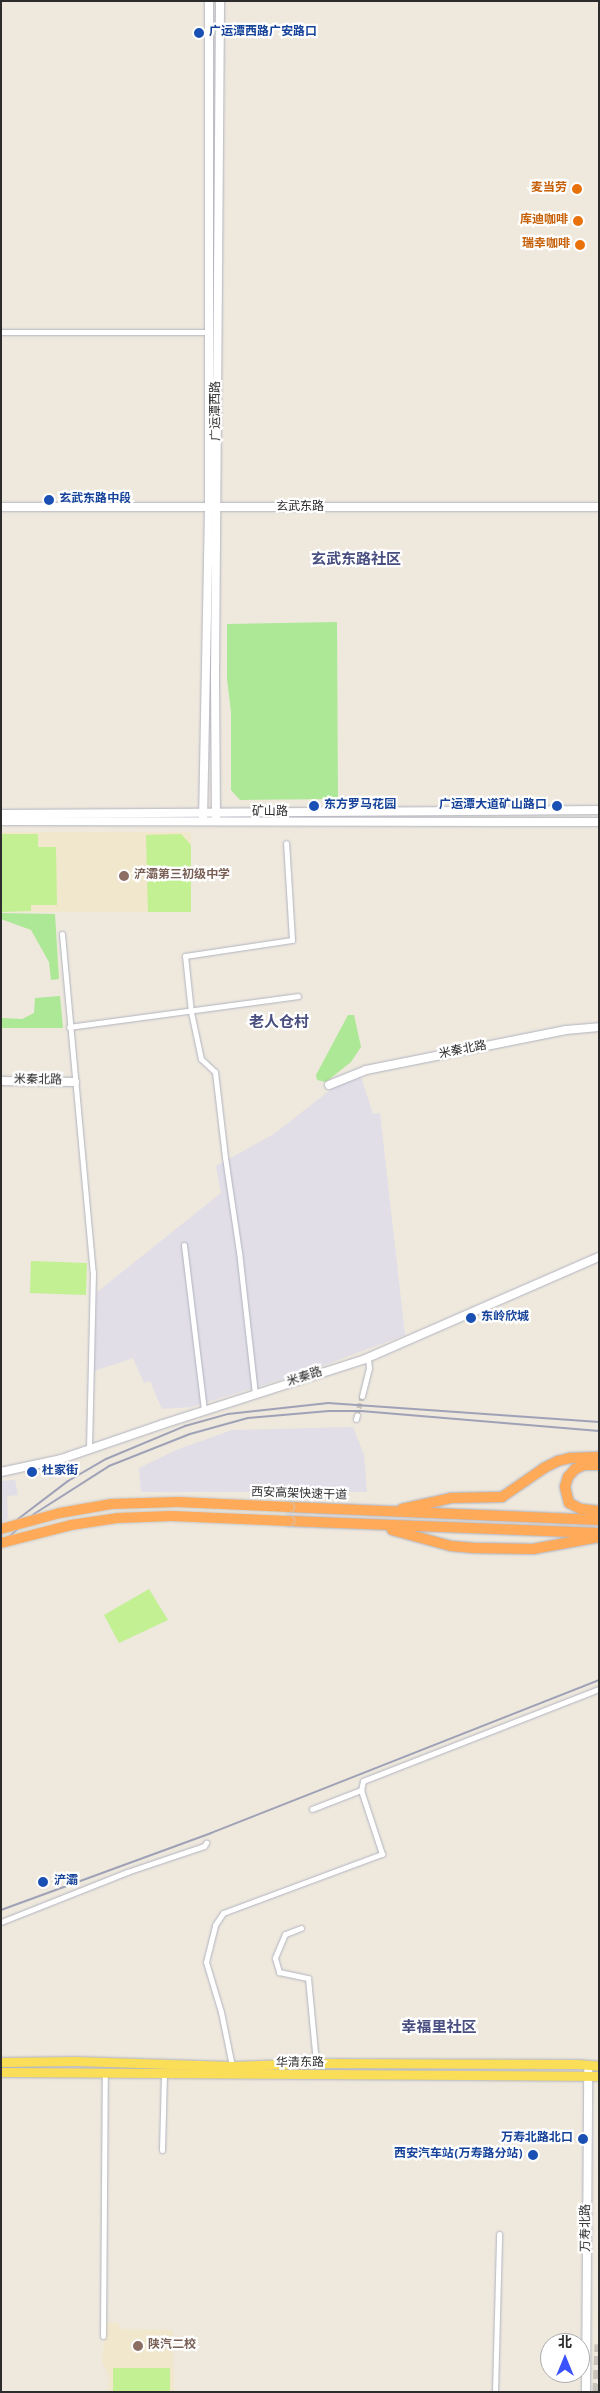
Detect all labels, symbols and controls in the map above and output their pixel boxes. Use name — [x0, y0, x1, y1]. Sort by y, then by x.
place label: 广运潭西路广安路口 — [209, 26, 317, 40]
marker: 广运潭西路广安路口 — [193, 27, 205, 39]
place label: 麦当劳 — [531, 182, 567, 196]
marker: 麦当劳 — [571, 183, 583, 195]
place label: 库迪咖啡 — [520, 214, 568, 228]
marker: 库迪咖啡 — [572, 215, 584, 227]
place label: 瑞幸咖啡 — [522, 238, 570, 252]
marker: 瑞幸咖啡 — [574, 239, 586, 251]
street label: 广运潭西路 — [210, 381, 224, 441]
place label: 玄武东路中段 — [59, 493, 131, 507]
marker: 玄武东路中段 — [43, 494, 55, 506]
street label: 玄武东路 — [276, 501, 324, 515]
district label: 玄武东路社区 — [311, 552, 401, 570]
place label: 东方罗马花园 — [324, 799, 396, 813]
place label: 广运潭大道矿山路口 — [439, 799, 547, 813]
marker: 东方罗马花园 — [308, 800, 320, 812]
marker: 广运潭大道矿山路口 — [551, 800, 563, 812]
street label: 矿山路 — [252, 806, 288, 820]
place label: 浐灞第三初级中学 — [134, 869, 230, 883]
marker: 浐灞第三初级中学 — [118, 870, 130, 882]
district label: 老人仓村 — [249, 1015, 309, 1033]
street label: 米秦北路 — [438, 1039, 488, 1063]
street label: 米秦北路 — [14, 1073, 62, 1089]
place label: 东岭欣城 — [481, 1311, 529, 1325]
marker: 东岭欣城 — [465, 1312, 477, 1324]
street label: 米秦路 — [286, 1366, 324, 1390]
place label: 杜家街 — [42, 1465, 78, 1479]
marker: 杜家街 — [26, 1466, 38, 1478]
street label: 西安高架快速干道 — [251, 1486, 347, 1504]
marker: 浐灞 — [36, 1875, 50, 1889]
place label: 浐灞 — [54, 1875, 78, 1889]
district label: 幸福里社区 — [402, 2020, 476, 2038]
street label: 华清东路 — [276, 2056, 324, 2072]
place label: 万寿北路北口 — [501, 2132, 573, 2146]
marker: 万寿北路北口 — [577, 2133, 589, 2145]
place label: 西安汽车站(万寿路分站) — [394, 2148, 523, 2162]
marker: 西安汽车站(万寿路分站) — [527, 2149, 539, 2161]
street label: 万寿北路 — [580, 2204, 594, 2252]
north arrow — [540, 2333, 590, 2383]
text: 北 — [558, 2335, 572, 2352]
place label: 陕汽二校 — [148, 2339, 196, 2353]
marker: 陕汽二校 — [132, 2340, 144, 2352]

